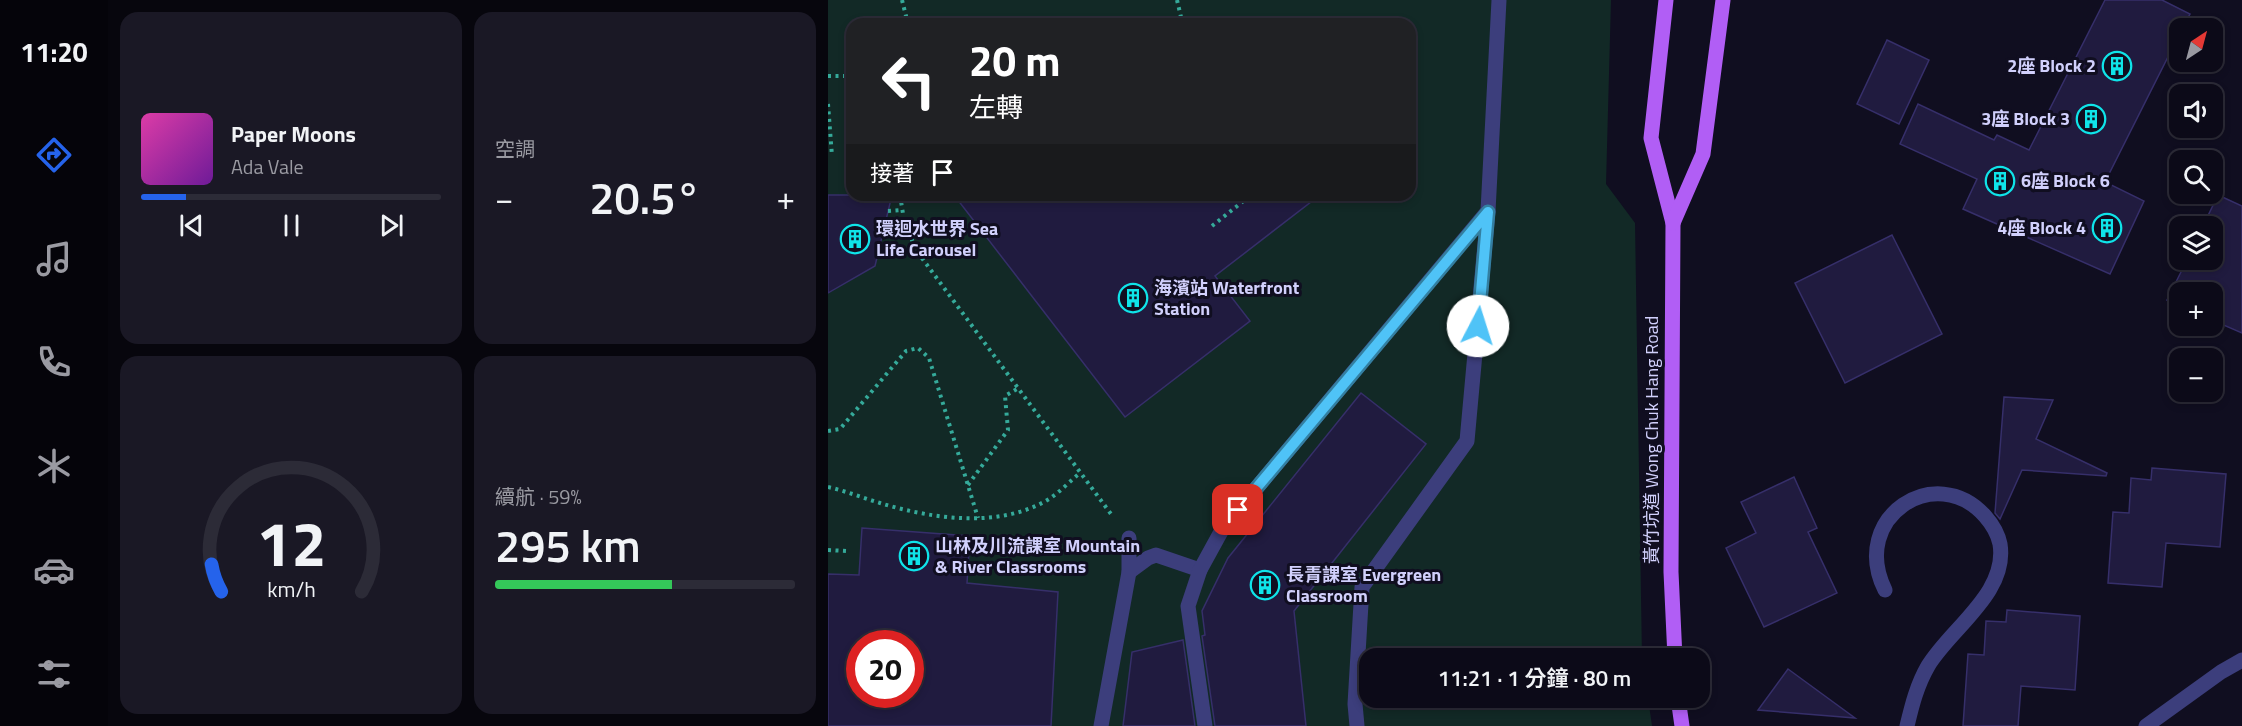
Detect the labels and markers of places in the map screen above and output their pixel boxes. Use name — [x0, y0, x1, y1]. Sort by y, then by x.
building icon: 2座 Block 2 — [2101, 50, 2133, 82]
place label: 2座 Block 2 — [2007, 52, 2096, 79]
building icon: 3座 Block 3 — [2075, 103, 2107, 135]
place label: 3座 Block 3 — [1981, 105, 2070, 132]
building icon: 6座 Block 6 — [1984, 165, 2016, 197]
place label: 6座 Block 6 — [2021, 167, 2110, 194]
building icon: 4座 Block 4 — [2091, 212, 2123, 244]
place label: 4座 Block 4 — [1997, 214, 2086, 241]
place label: 環迴水世界 Sea Life Carousel — [876, 215, 998, 263]
building icon: 環迴水世界 Sea Life Carousel — [839, 223, 871, 255]
place label: 海濱站 Waterfront Station — [1154, 274, 1300, 322]
building icon: 海濱站 Waterfront Station — [1117, 282, 1149, 314]
pin — [1212, 484, 1263, 535]
place label: 山林及川流課室 Mountain & River Classrooms — [935, 532, 1140, 580]
building icon: 山林及川流課室 Mountain & River Classrooms — [898, 540, 930, 572]
place label: 長青課室 Evergreen Classroom — [1286, 561, 1441, 609]
building icon: 長青課室 Evergreen Classroom — [1249, 569, 1281, 601]

